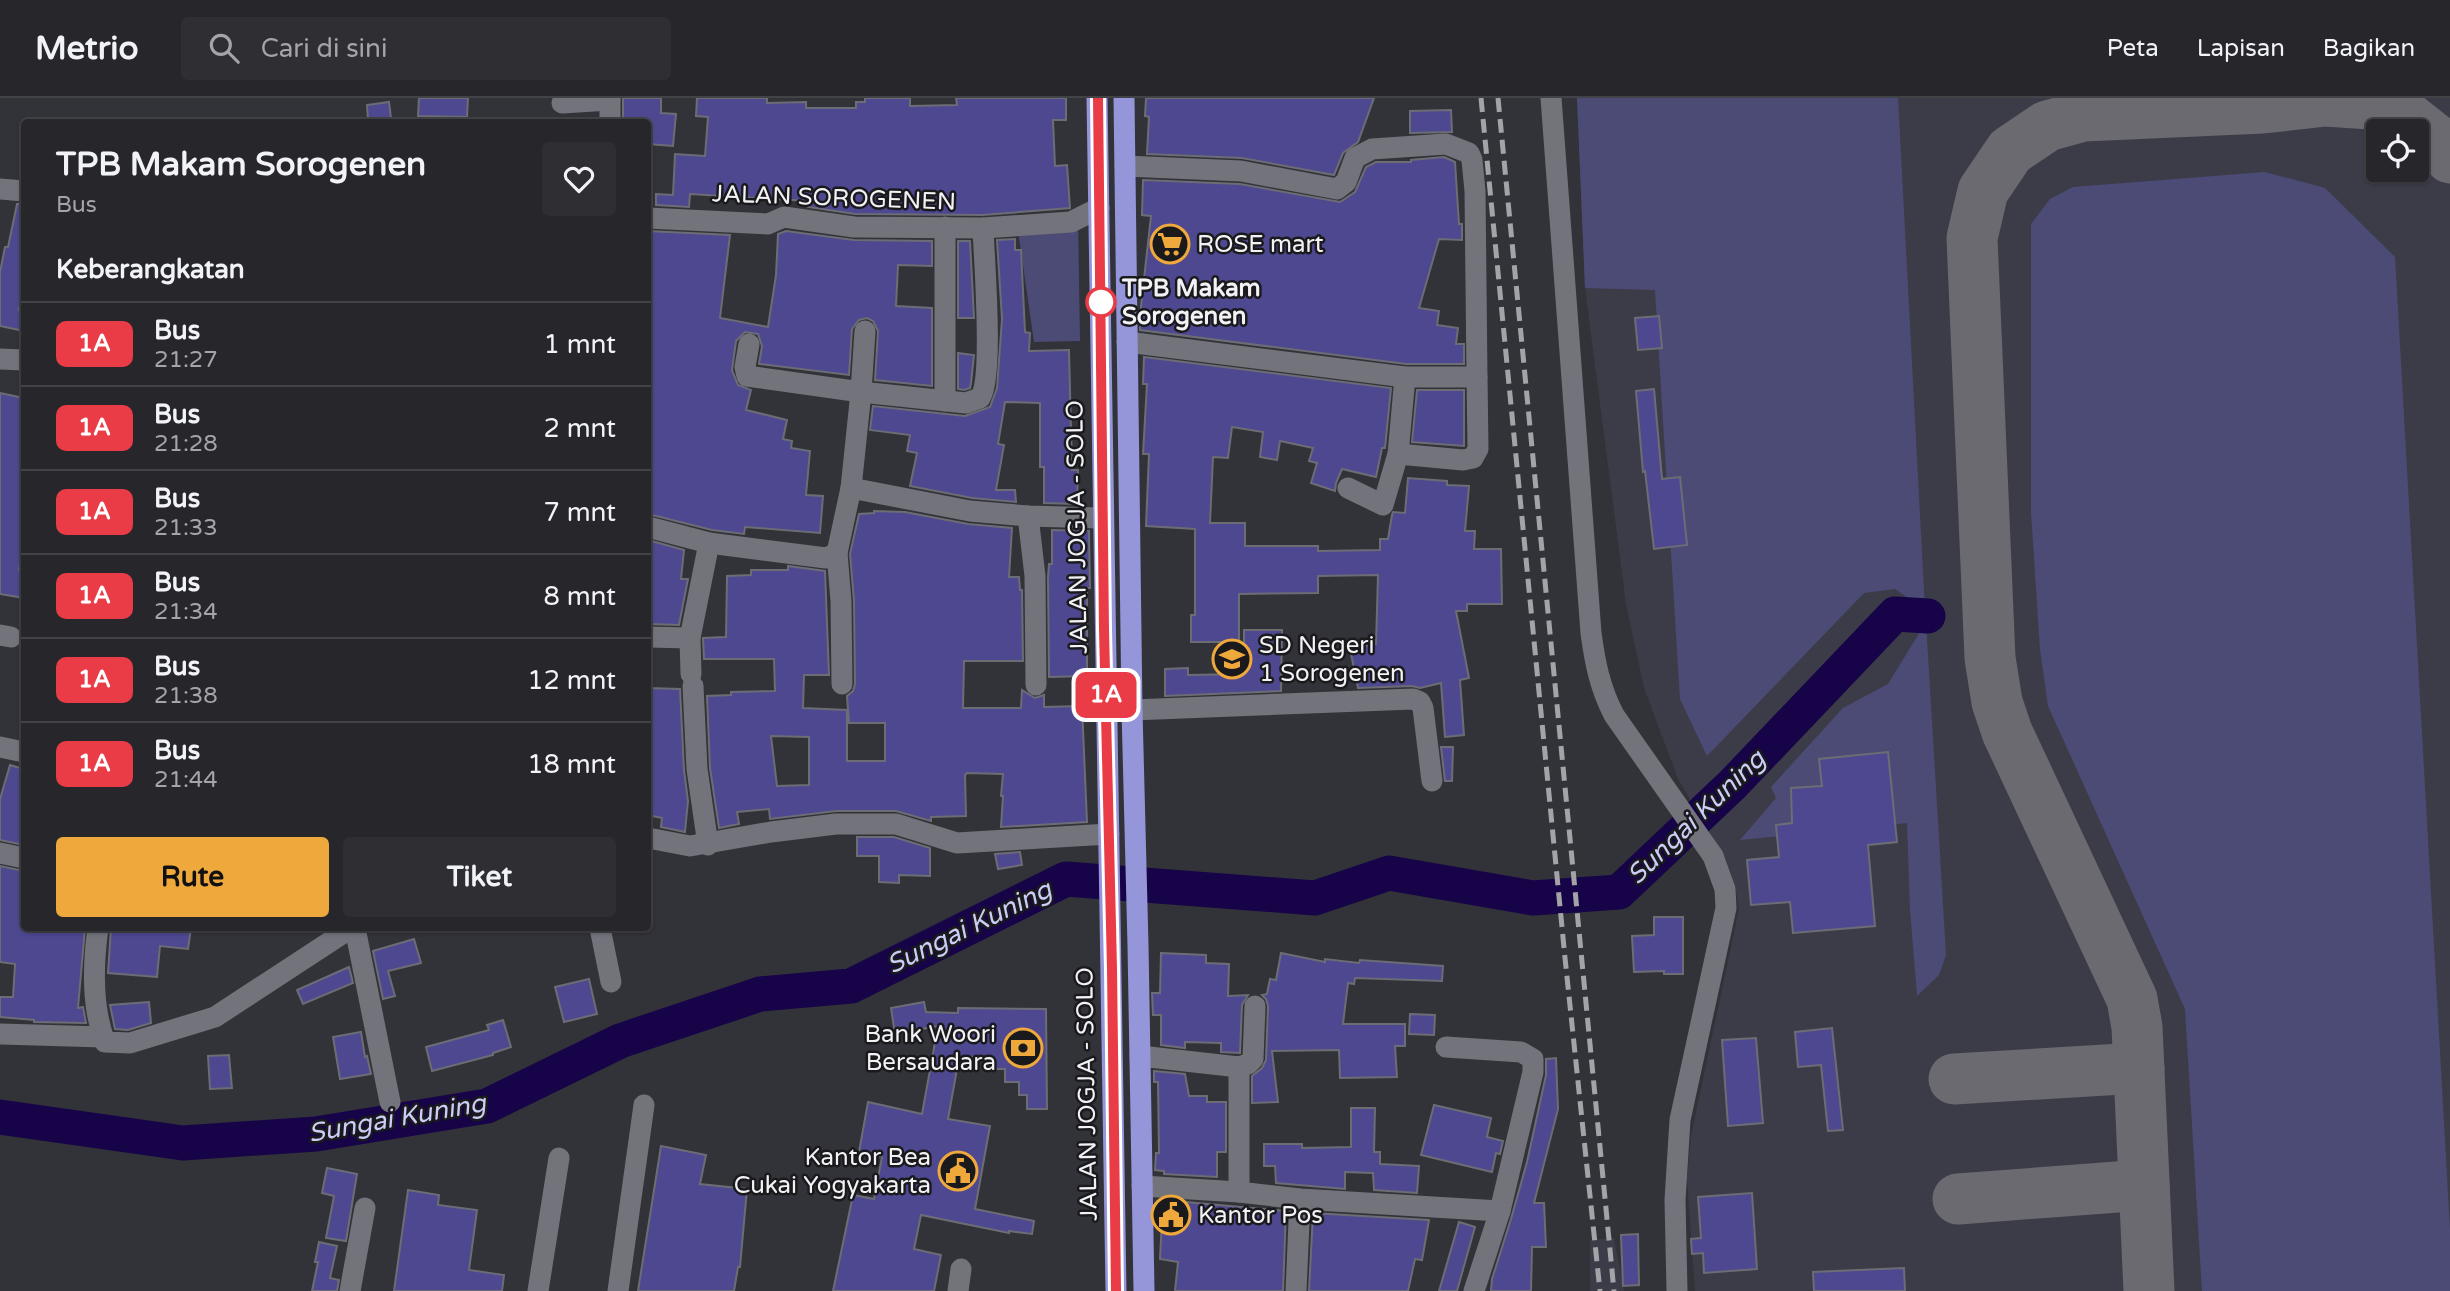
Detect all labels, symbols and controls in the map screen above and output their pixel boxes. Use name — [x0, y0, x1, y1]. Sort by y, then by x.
search box — [181, 17, 671, 80]
text: Metrio — [35, 29, 139, 68]
icon: search — [205, 29, 243, 67]
text: Cari di sini — [261, 33, 387, 64]
text: Peta — [2107, 34, 2159, 63]
text: Lapisan — [2197, 34, 2285, 63]
text: Bagikan — [2323, 34, 2415, 63]
map controls — [2366, 119, 2429, 182]
button: locate — [2366, 119, 2429, 182]
button: heart — [542, 142, 616, 216]
text: TPB Makam Sorogenen — [56, 145, 426, 184]
street label: JALAN SOROGENEN — [712, 179, 956, 217]
text: Bus — [56, 191, 97, 219]
supermarket icon: ROSE mart — [1149, 223, 1191, 265]
place label: ROSE mart — [1197, 230, 1324, 259]
text: Keberangkatan — [56, 254, 245, 285]
place label: TPB Makam Sorogenen — [1121, 274, 1261, 331]
marker: TPB Makam Sorogenen — [1086, 287, 1116, 317]
text: Bus — [154, 315, 200, 346]
text: 1A — [78, 329, 111, 358]
text: 1 mnt — [544, 329, 616, 360]
text: 21:27 — [154, 346, 218, 374]
text: Bus — [154, 399, 200, 430]
street label: JALAN JOGJA - SOLO — [1060, 400, 1094, 654]
text: 1A — [78, 413, 111, 442]
text: 2 mnt — [544, 413, 616, 444]
text: 21:28 — [154, 430, 218, 458]
text: Bus — [154, 483, 200, 514]
text: 1A — [78, 497, 111, 526]
text: 7 mnt — [544, 497, 616, 528]
text: 21:33 — [154, 514, 218, 542]
text: Bus — [154, 567, 200, 598]
text: 1A — [78, 581, 111, 610]
text: 8 mnt — [544, 581, 616, 612]
text: 21:34 — [154, 598, 218, 626]
place label: SD Negeri 1 Sorogenen — [1259, 631, 1405, 688]
school or university icon: SD Negeri 1 Sorogenen — [1211, 638, 1253, 680]
text: Bus — [154, 651, 200, 682]
text: 1A — [78, 665, 111, 694]
text: 12 mnt — [527, 665, 616, 696]
line badge: 1A — [1074, 672, 1138, 718]
text: 1A — [1090, 680, 1122, 709]
text: 21:38 — [154, 682, 218, 710]
text: Bus — [154, 735, 200, 766]
water label: Sungai Kuning — [1621, 742, 1772, 891]
text: 1A — [78, 749, 111, 778]
text: 18 mnt — [527, 749, 616, 780]
text: 21:44 — [154, 766, 218, 794]
button: Rute — [56, 837, 329, 917]
button: Tiket — [343, 837, 616, 917]
water label: Sungai Kuning — [882, 873, 1058, 980]
street label: JALAN JOGJA - SOLO — [1070, 967, 1104, 1221]
place label: Bank Woori Bersaudara — [864, 1020, 996, 1077]
bank icon: Bank Woori Bersaudara — [1002, 1027, 1044, 1069]
water label: Sungai Kuning — [306, 1087, 490, 1149]
place label: Kantor Bea Cukai Yogyakarta — [734, 1143, 931, 1200]
public building icon: Kantor Bea Cukai Yogyakarta — [937, 1150, 979, 1192]
public building icon: Kantor Pos — [1150, 1194, 1192, 1236]
place label: Kantor Pos — [1198, 1201, 1323, 1230]

